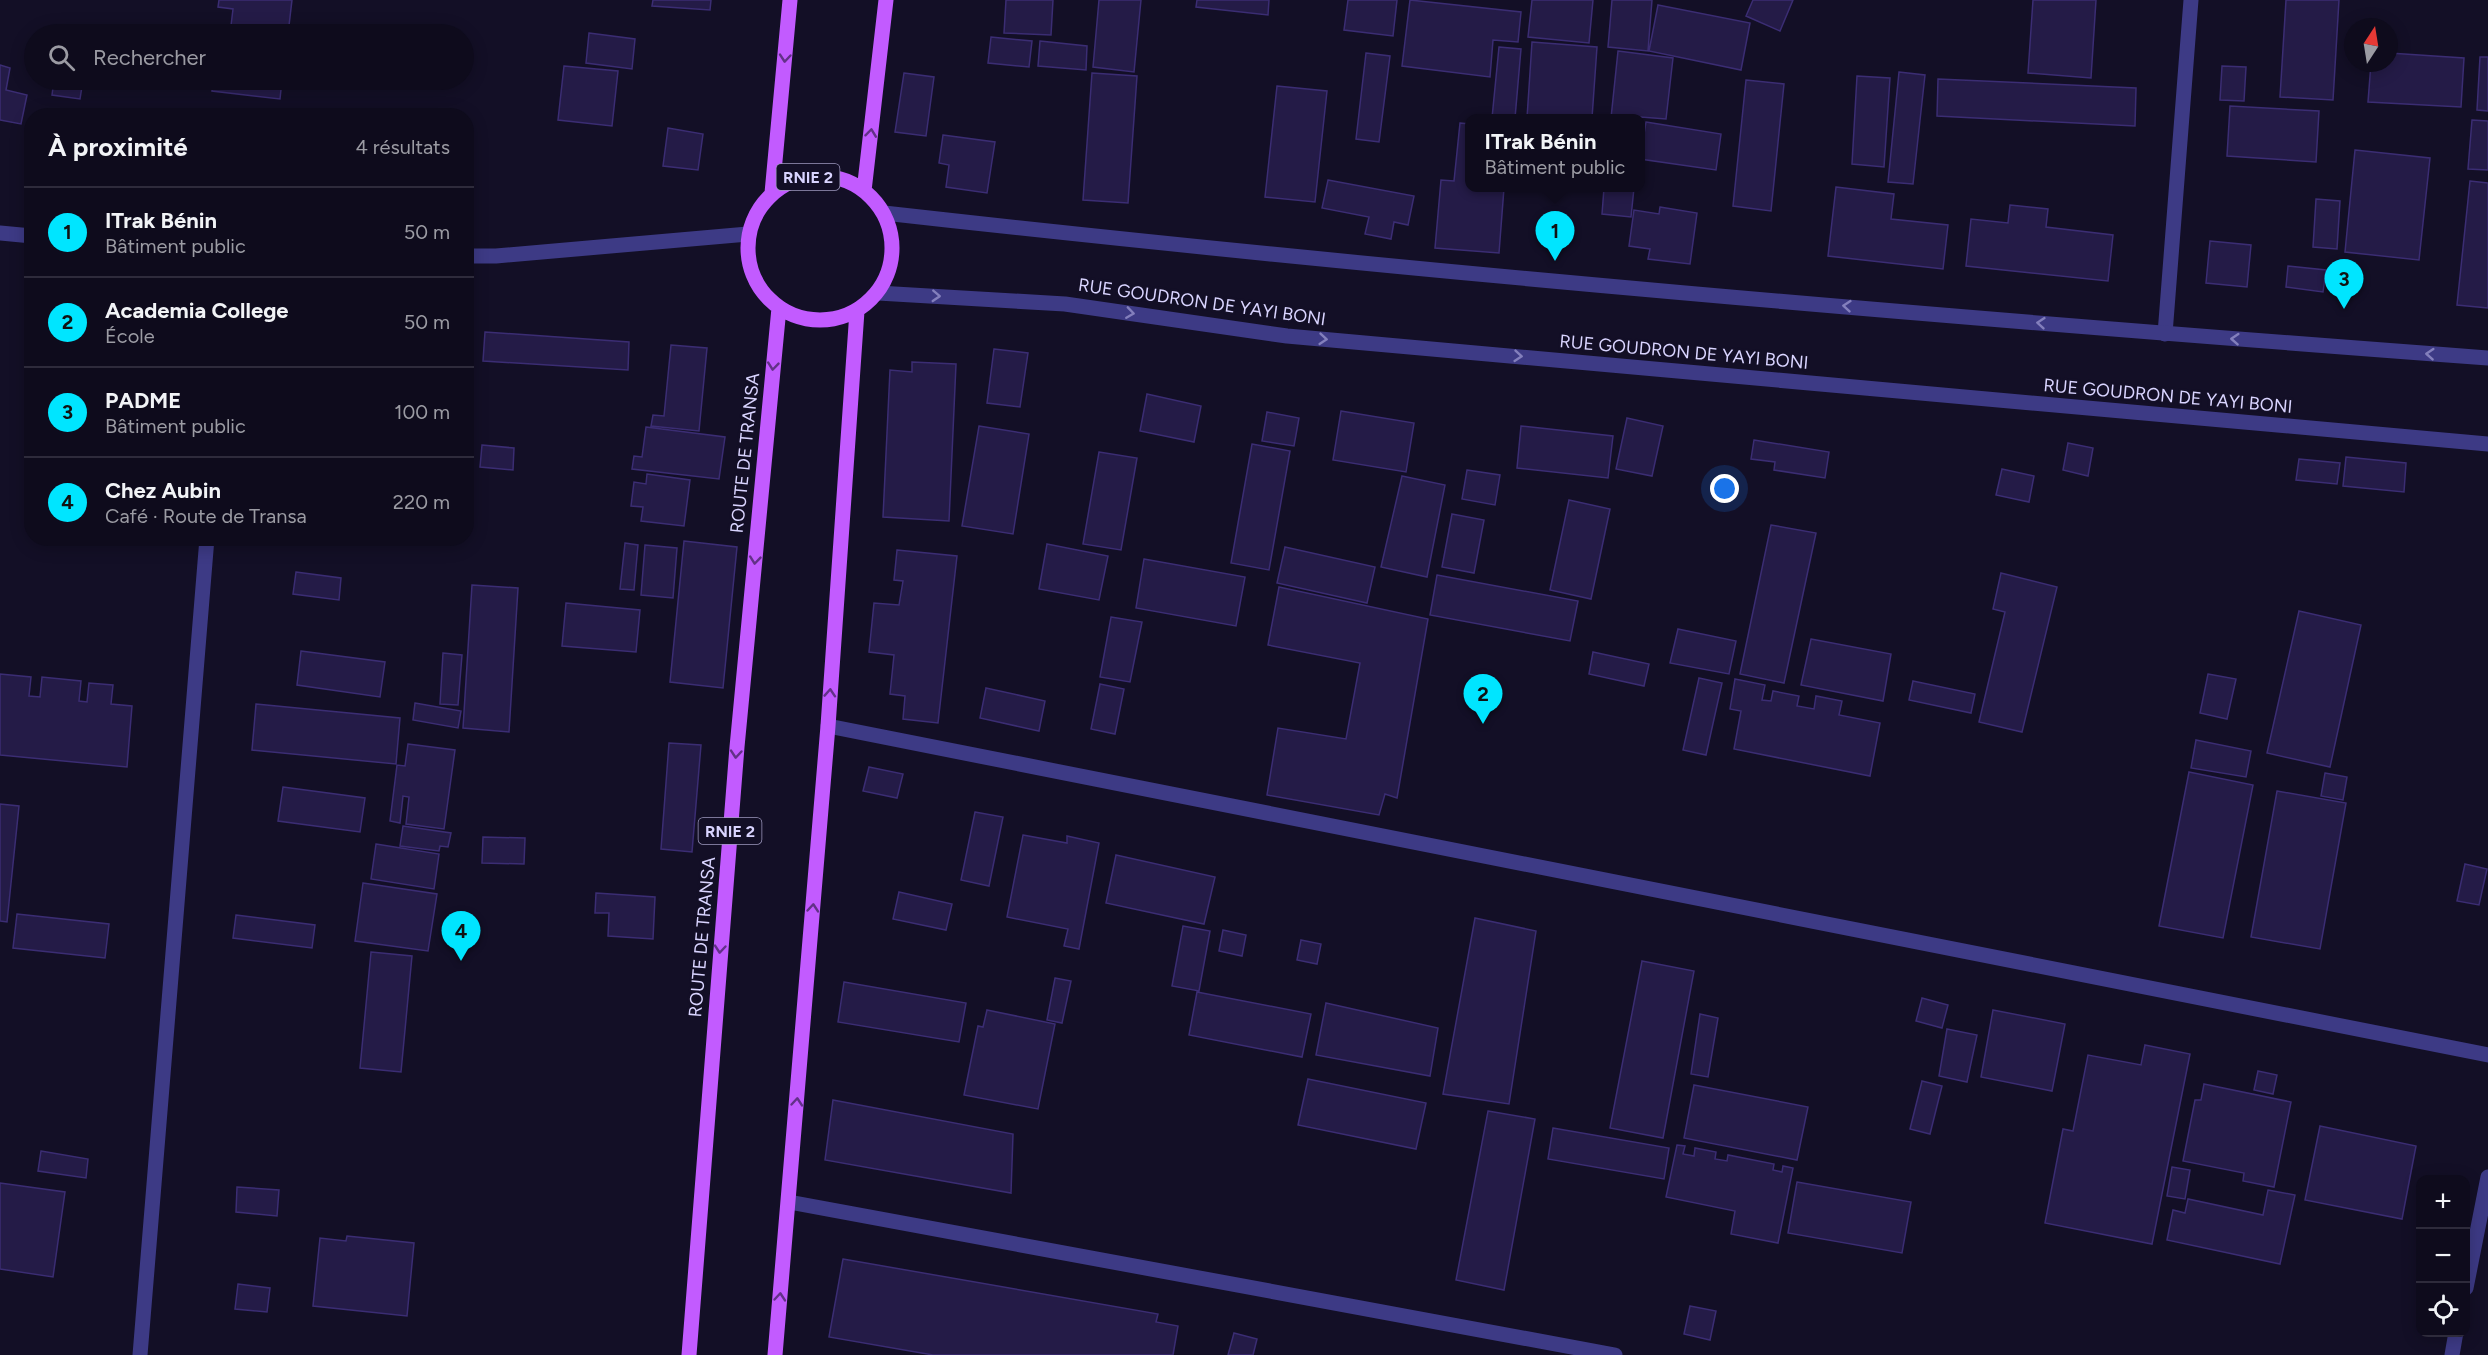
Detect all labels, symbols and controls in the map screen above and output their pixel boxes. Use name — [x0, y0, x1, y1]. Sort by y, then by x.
north arrow — [2344, 18, 2398, 72]
search box — [24, 24, 474, 90]
icon: search — [45, 41, 78, 74]
text: Rechercher — [93, 44, 206, 71]
one-way arrow — [779, 54, 792, 63]
popup — [1465, 114, 1645, 192]
one-way arrow — [865, 128, 877, 138]
text: ITrak Bénin — [1485, 128, 1597, 155]
text: À proximité — [48, 131, 188, 163]
text: 4 résultats — [355, 135, 450, 159]
text: Bâtiment public — [1485, 155, 1625, 179]
road number: RNIE 2 — [776, 164, 840, 190]
text: ITrak Bénin — [105, 207, 217, 234]
pin: 1 — [1536, 212, 1574, 261]
text: 1 — [63, 220, 72, 244]
text: 50 m — [404, 220, 450, 244]
text: Bâtiment public — [105, 234, 246, 258]
pin: 3 — [2324, 260, 2364, 309]
street label: RUE GOUDRON DE YAYI BONI — [1077, 274, 1327, 330]
one-way arrow — [932, 289, 941, 302]
text: Academia College — [105, 297, 289, 324]
one-way arrow — [1842, 300, 1851, 313]
one-way arrow — [1126, 307, 1135, 319]
text: 2 — [62, 310, 73, 334]
text: 50 m — [404, 310, 450, 334]
one-way arrow — [2036, 317, 2045, 330]
text: École — [105, 324, 155, 348]
street label: RUE GOUDRON DE YAYI BONI — [1559, 330, 1809, 374]
one-way arrow — [1319, 332, 1328, 345]
one-way arrow — [2231, 333, 2240, 346]
one-way arrow — [2425, 348, 2434, 361]
one-way arrow — [1513, 349, 1522, 362]
one-way arrow — [767, 362, 780, 371]
street label: ROUTE DE TRANSA — [726, 372, 764, 534]
street label: RUE GOUDRON DE YAYI BONI — [2043, 374, 2293, 418]
text: PADME — [105, 387, 181, 414]
text: 3 — [62, 400, 73, 424]
text: 100 m — [394, 400, 450, 424]
text: Bâtiment public — [105, 414, 246, 438]
your location — [1710, 474, 1739, 503]
text: Chez Aubin — [105, 477, 221, 504]
text: 4 — [61, 490, 74, 514]
text: 220 m — [393, 490, 450, 514]
text: Café · Route de Transa — [105, 504, 307, 528]
one-way arrow — [749, 556, 762, 565]
pin: 2 — [1464, 674, 1502, 724]
one-way arrow — [824, 688, 837, 697]
one-way arrow — [730, 750, 743, 759]
road number: RNIE 2 — [698, 818, 762, 844]
street label: ROUTE DE TRANSA — [684, 856, 720, 1018]
one-way arrow — [806, 904, 819, 913]
pin: 4 — [442, 912, 480, 961]
one-way arrow — [714, 944, 727, 953]
one-way arrow — [790, 1098, 803, 1107]
map controls — [2416, 1175, 2470, 1337]
button: + — [2416, 1175, 2470, 1229]
button: − — [2416, 1229, 2470, 1283]
button: locate — [2416, 1283, 2470, 1337]
one-way arrow — [773, 1292, 786, 1301]

